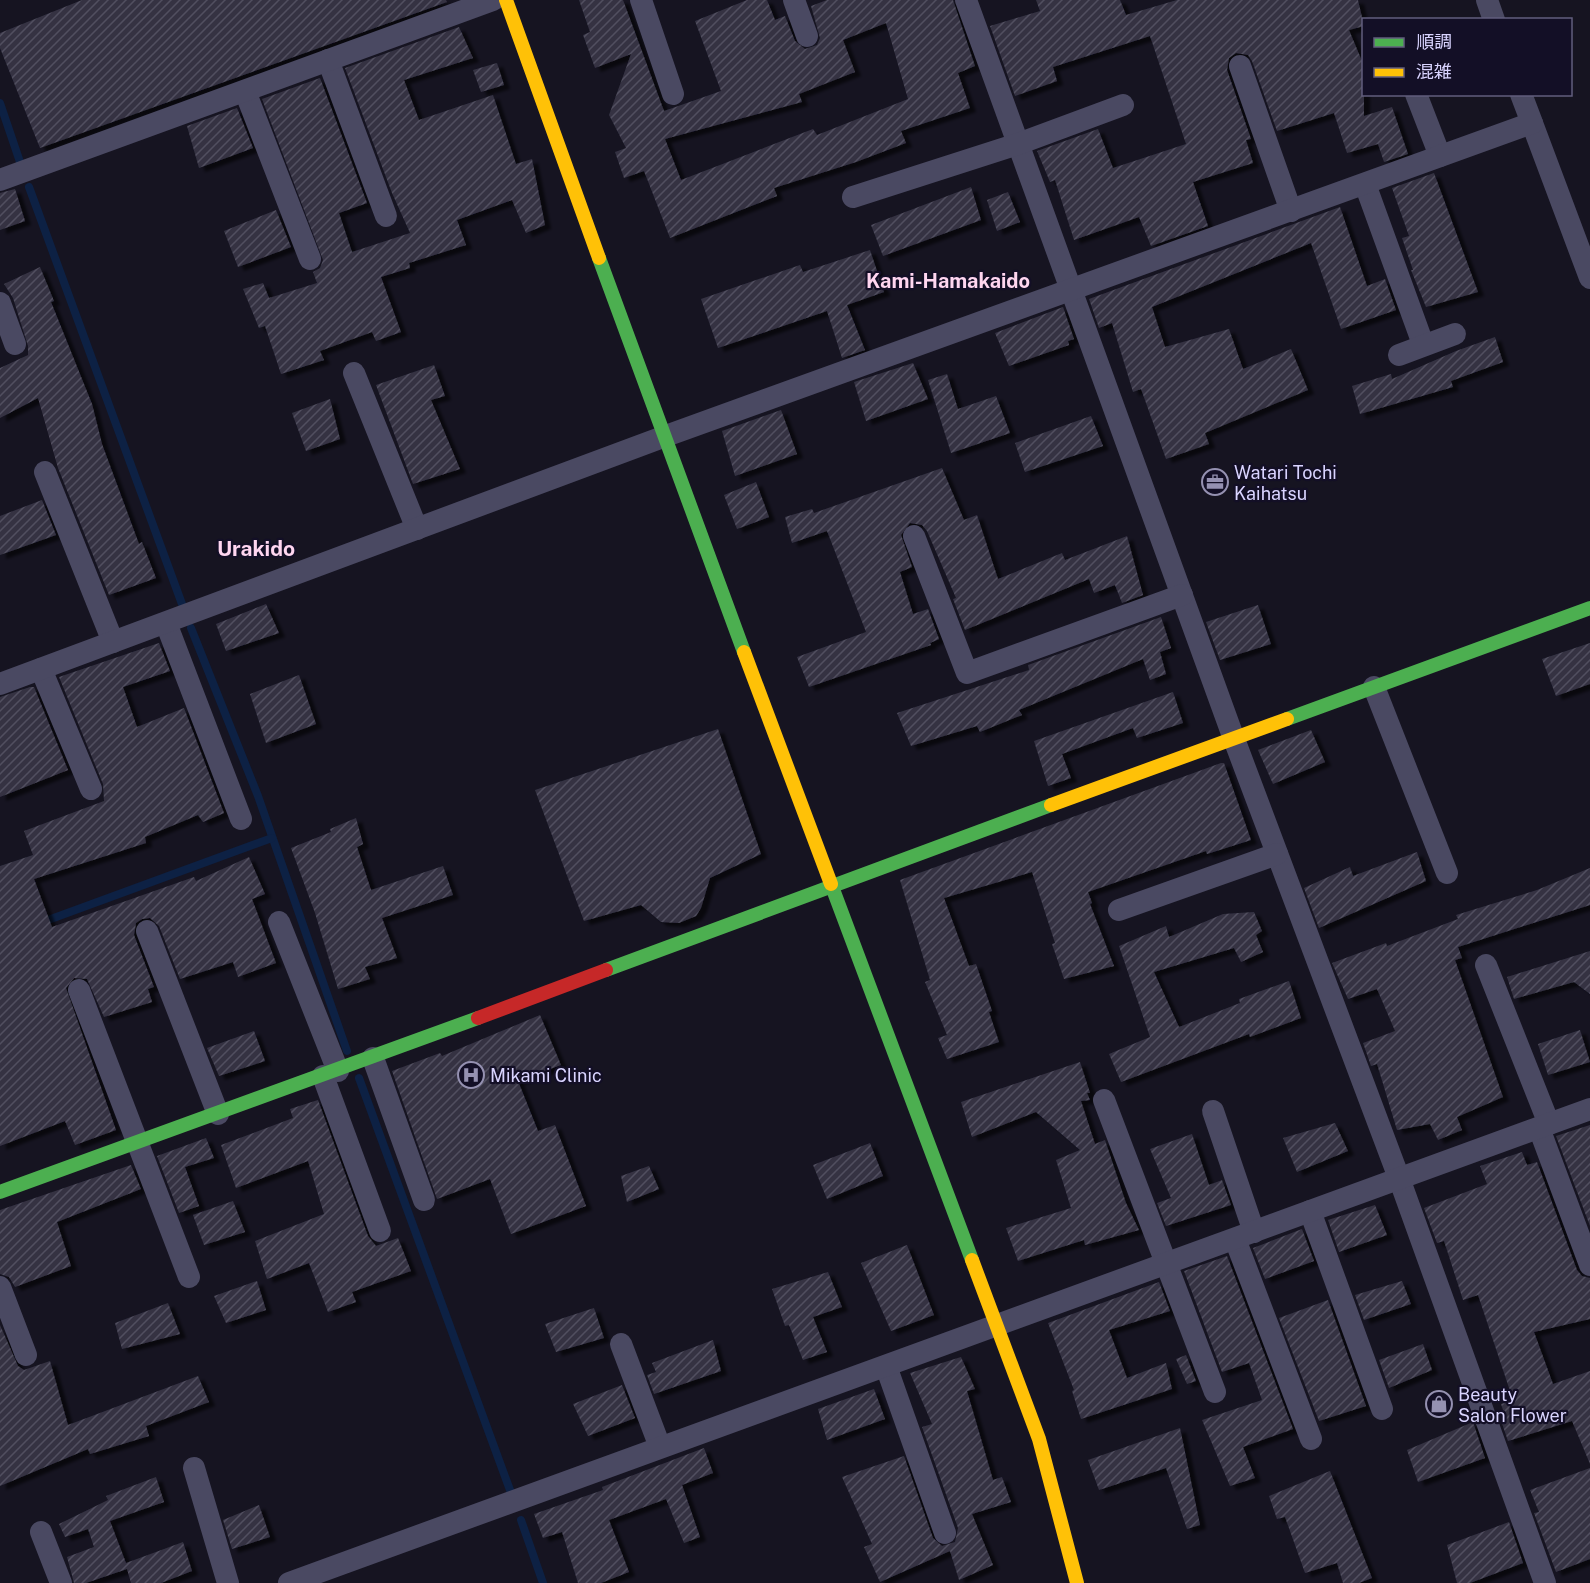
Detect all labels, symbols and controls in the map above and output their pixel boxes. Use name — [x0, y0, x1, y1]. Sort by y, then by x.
legend — [1362, 18, 1572, 96]
text: 順調 — [1416, 31, 1452, 52]
text: 混雑 — [1416, 61, 1452, 82]
district label: Kami-Hamakaido — [866, 269, 1030, 293]
place label: Watari Tochi Kaihatsu — [1234, 462, 1337, 504]
office icon: Watari Tochi Kaihatsu — [1200, 467, 1230, 497]
district label: Urakido — [217, 536, 295, 561]
hospital icon: Mikami Clinic — [456, 1060, 486, 1090]
place label: Mikami Clinic — [490, 1065, 602, 1086]
place label: Beauty Salon Flower — [1458, 1384, 1567, 1426]
shop icon: Beauty Salon Flower — [1424, 1389, 1454, 1419]

